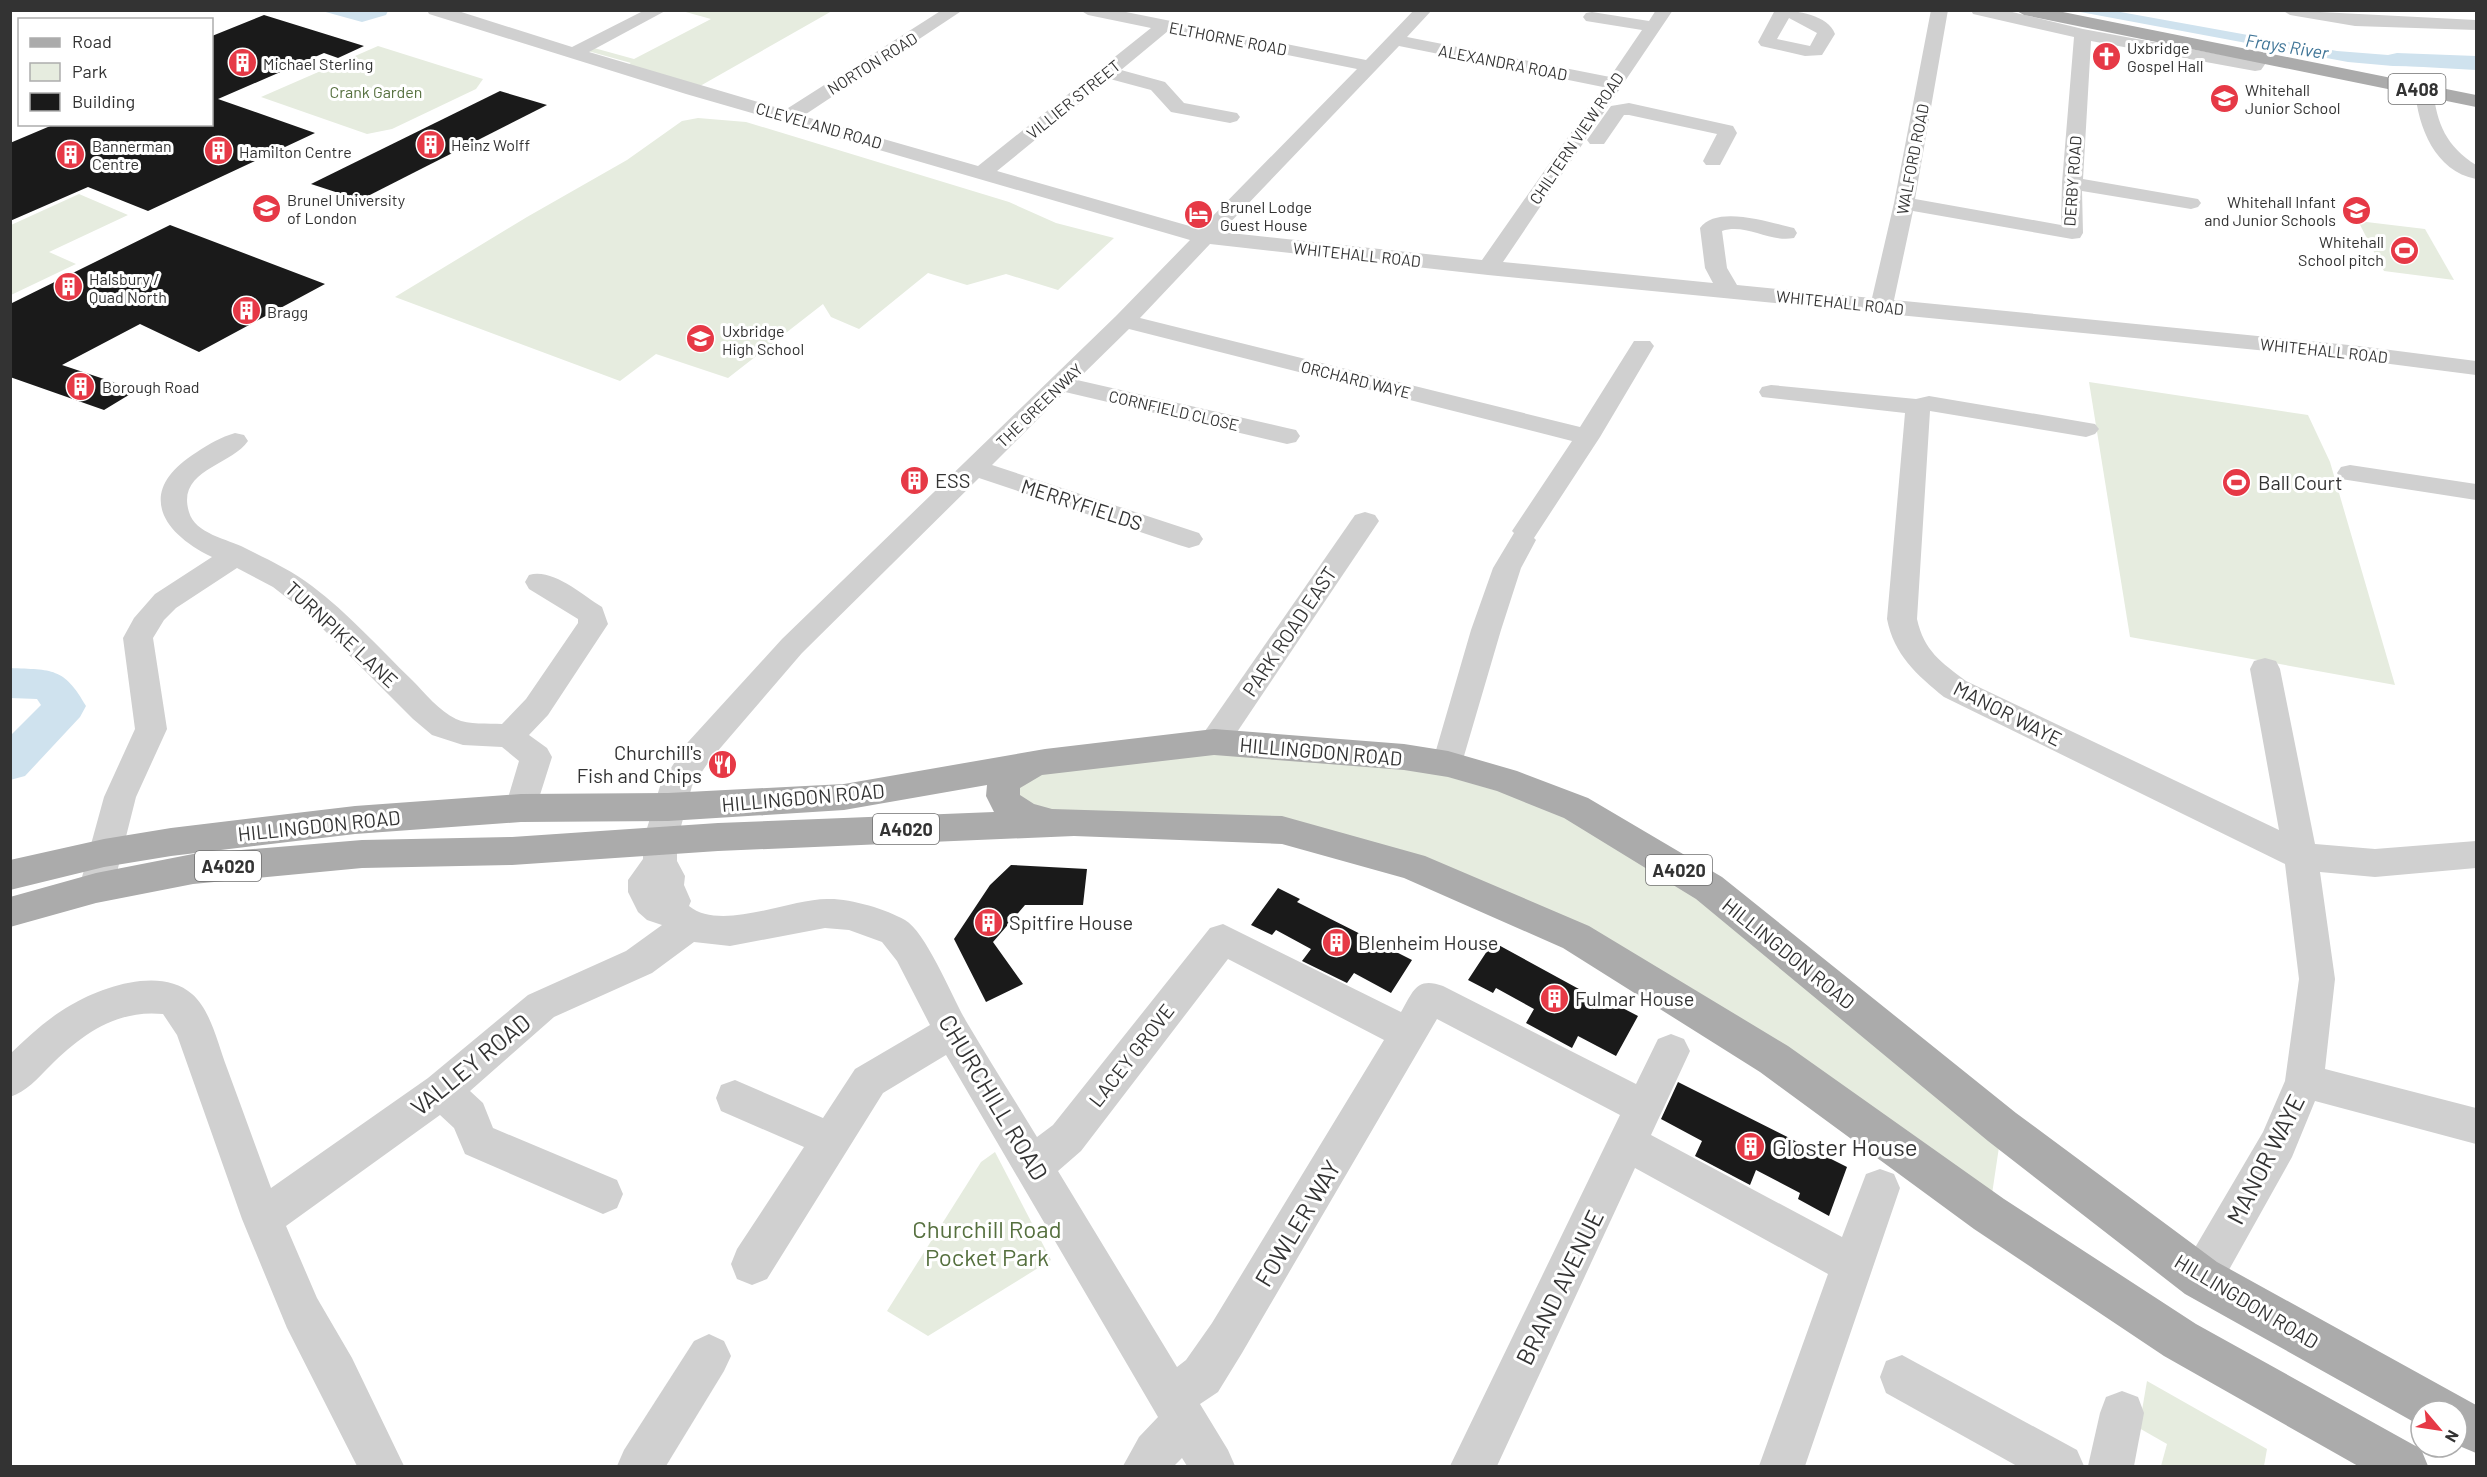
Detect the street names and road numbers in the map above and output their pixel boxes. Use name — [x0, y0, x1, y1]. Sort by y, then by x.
street label: ELTHORNE ROAD — [1168, 17, 1288, 59]
street label: NORTON ROAD — [824, 28, 920, 98]
street label: ALEXANDRA ROAD — [1437, 40, 1569, 84]
street label: VILLIER STREET — [1022, 55, 1124, 143]
street label: CHILTERN VIEW ROAD — [1525, 69, 1627, 207]
road number: A408 — [2388, 74, 2446, 104]
street label: CLEVELAND ROAD — [754, 98, 884, 152]
street label: WALFORD ROAD — [1892, 102, 1932, 216]
street label: DERBY ROAD — [2059, 135, 2085, 227]
street label: WHITEHALL ROAD — [1292, 238, 1422, 270]
street label: WHITEHALL ROAD — [1775, 286, 1905, 318]
street label: WHITEHALL ROAD — [2259, 334, 2389, 366]
street label: ORCHARD WAYE — [1299, 356, 1413, 402]
street label: THE GREENWAY — [992, 359, 1086, 451]
street label: CORNFIELD CLOSE — [1107, 386, 1241, 434]
street label: MERRYFIELDS — [1018, 473, 1146, 535]
street label: PARK ROAD EAST — [1237, 562, 1341, 700]
street label: TURNPIKE LANE — [281, 576, 403, 692]
street label: MANOR WAYE — [1950, 675, 2066, 751]
street label: HILLINGDON ROAD — [1239, 732, 1403, 770]
street label: HILLINGDON ROAD — [721, 778, 885, 816]
street label: HILLINGDON ROAD — [236, 805, 402, 845]
road number: A4020 — [873, 814, 939, 844]
road number: A4020 — [195, 851, 261, 881]
road number: A4020 — [1646, 855, 1712, 885]
street label: HILLINGDON ROAD — [1718, 892, 1860, 1014]
street label: LACEY GROVE — [1083, 999, 1179, 1111]
street label: VALLEY ROAD — [404, 1007, 536, 1121]
street label: CHURCHILL ROAD — [933, 1009, 1055, 1185]
street label: MANOR WAYE — [2220, 1089, 2310, 1229]
street label: FOWLER WAY — [1248, 1155, 1346, 1291]
street label: BRAND AVENUE — [1509, 1205, 1609, 1369]
street label: HILLINGDON ROAD — [2171, 1249, 2323, 1353]

